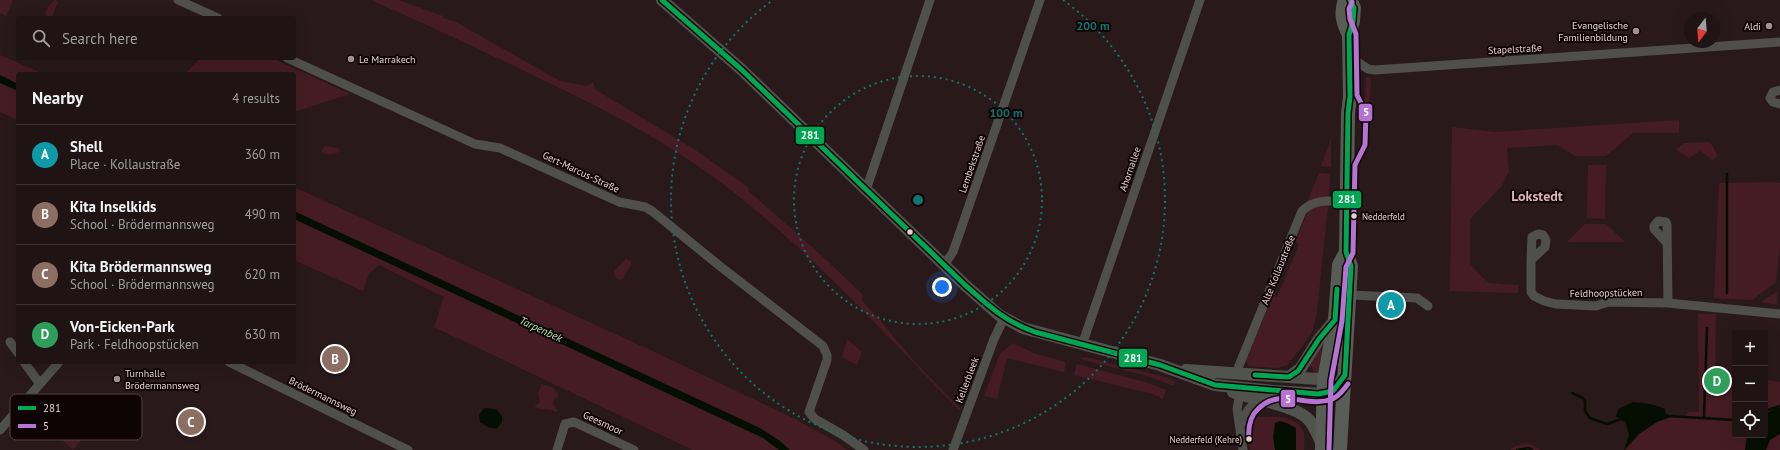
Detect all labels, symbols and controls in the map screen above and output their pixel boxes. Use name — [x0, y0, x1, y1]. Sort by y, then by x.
north arrow — [1684, 12, 1720, 48]
search box — [16, 16, 296, 60]
text: 200 m — [1076, 18, 1110, 33]
place label: Evangelische Familienbildung — [1558, 19, 1628, 44]
place label: Aldi — [1744, 20, 1761, 33]
marker: Aldi — [1764, 21, 1774, 31]
marker: Evangelische Familienbildung — [1631, 26, 1641, 36]
icon: search — [30, 27, 52, 49]
text: Search here — [62, 29, 138, 48]
street label: Stapelstraße — [1488, 41, 1542, 57]
place label: Le Marrakech — [359, 53, 416, 66]
marker: Le Marrakech — [346, 54, 356, 64]
text: Nearby — [32, 87, 83, 109]
text: 4 results — [232, 90, 280, 107]
line badge: 5 — [1358, 103, 1373, 122]
text: 100 m — [989, 105, 1023, 120]
text: 5 — [1363, 105, 1369, 119]
line badge: 281 — [795, 126, 825, 145]
text: 281 — [801, 128, 819, 142]
street label: Lembekstraße — [956, 134, 988, 194]
text: Shell — [70, 137, 103, 156]
street label: Ahornallee — [1116, 145, 1144, 193]
text: A — [41, 146, 49, 163]
text: 360 m — [245, 146, 280, 163]
street label: Gert-Marcus-Straße — [540, 148, 622, 196]
text: Place · Kollaustraße — [70, 156, 180, 173]
district label: Lokstedt — [1511, 187, 1563, 205]
line badge: 281 — [1332, 190, 1362, 209]
text: 281 — [1338, 192, 1356, 206]
centre of rings — [911, 193, 925, 207]
text: Kita Inselkids — [70, 197, 156, 216]
text: B — [41, 206, 49, 223]
text: 490 m — [245, 206, 280, 223]
marker: Nedderfeld — [1349, 211, 1359, 221]
place label: Nedderfeld — [1362, 211, 1405, 222]
text: School · Brödermannsweg — [70, 216, 215, 233]
unlabelled marker — [905, 227, 915, 237]
street label: Alte Kollaustraße — [1258, 233, 1298, 307]
text: Kita Brödermannsweg — [70, 257, 211, 276]
text: C — [41, 266, 49, 283]
text: 620 m — [245, 266, 280, 283]
text: School · Brödermannsweg — [70, 276, 215, 293]
your location — [932, 277, 952, 297]
street label: Feldhoopstücken — [1569, 286, 1643, 300]
pin: A — [1378, 290, 1404, 320]
water label: Tarpenbek — [517, 313, 566, 345]
text: Von-Eicken-Park — [70, 317, 175, 336]
text: D — [41, 326, 49, 343]
text: 630 m — [245, 326, 280, 343]
map controls — [1732, 330, 1768, 438]
button: + — [1732, 330, 1768, 366]
text: Park · Feldhoopstücken — [70, 336, 199, 353]
pin: B — [322, 344, 348, 374]
line badge: 281 — [1118, 348, 1148, 368]
text: 281 — [1124, 351, 1142, 365]
street label: Kellerbleek — [952, 355, 982, 405]
pin: D — [1704, 366, 1730, 396]
button: − — [1732, 366, 1768, 402]
place label: Turnhalle Brödermannsweg — [125, 367, 199, 392]
marker: Turnhalle Brödermannsweg — [112, 374, 122, 384]
street label: Brödermannsweg — [287, 374, 359, 418]
line badge: 5 — [1280, 389, 1296, 408]
text: 5 — [1285, 392, 1291, 406]
legend — [10, 394, 142, 440]
text: 281 — [43, 401, 61, 415]
button: locate — [1732, 402, 1768, 438]
pin: C — [178, 407, 204, 437]
street label: Geesmoor — [581, 408, 626, 438]
text: 5 — [43, 419, 49, 433]
place label: Nedderfeld (Kehre) — [1170, 434, 1242, 446]
marker: Nedderfeld (Kehre) — [1244, 434, 1254, 444]

